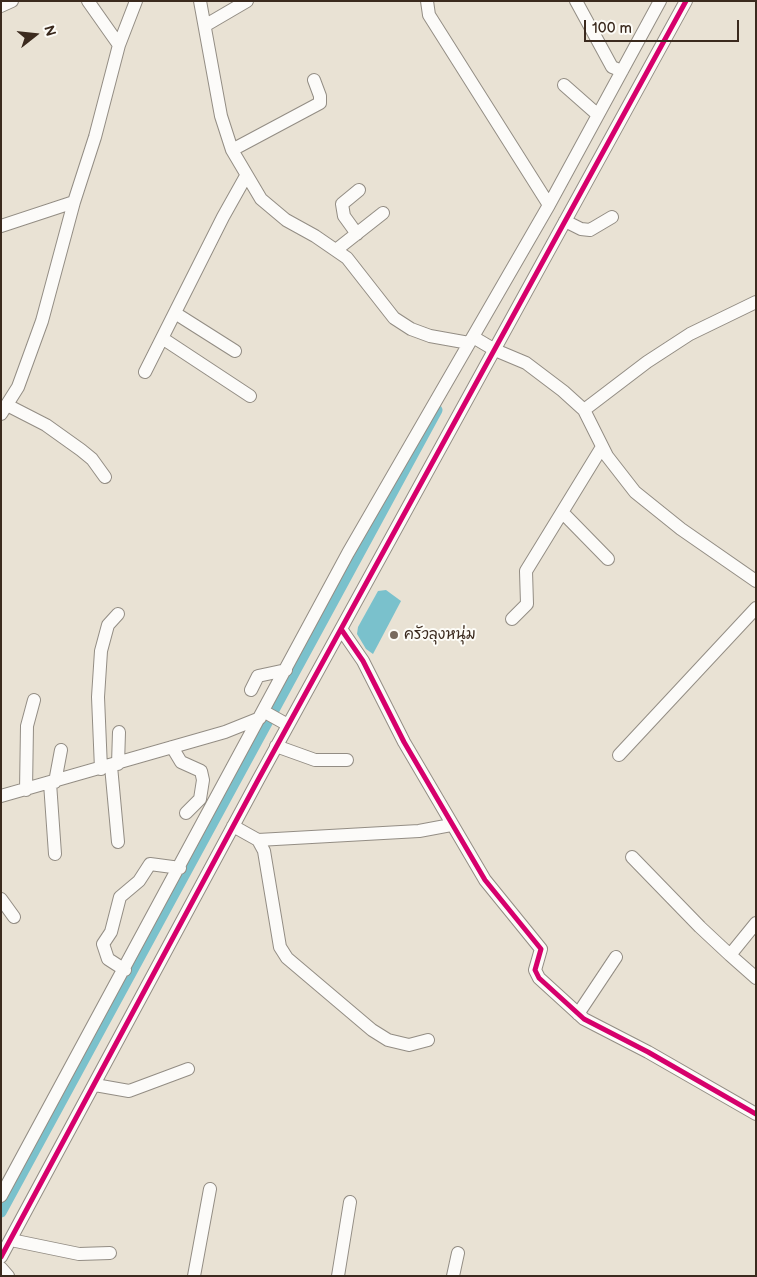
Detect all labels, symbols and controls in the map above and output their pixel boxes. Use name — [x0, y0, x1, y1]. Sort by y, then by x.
north arrow — [10, 10, 60, 60]
scale bar — [587, 10, 742, 42]
text: 100 m — [592, 19, 632, 38]
text: N — [40, 23, 60, 38]
place label: ครัวลุงหนุ่ม — [404, 626, 476, 644]
marker: ครัวลุงหนุ่ม — [388, 629, 400, 641]

